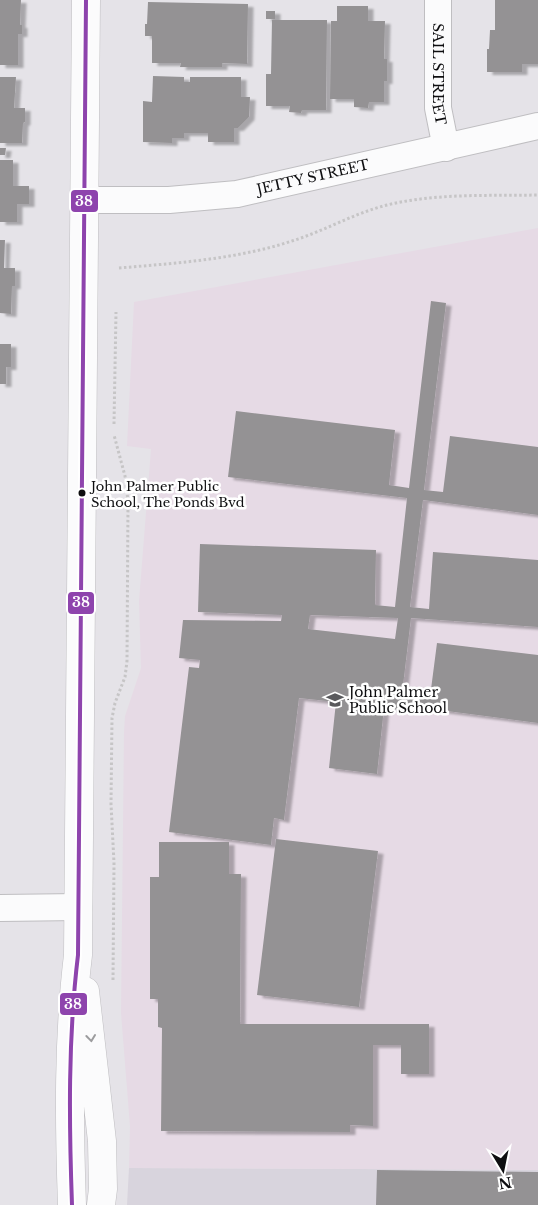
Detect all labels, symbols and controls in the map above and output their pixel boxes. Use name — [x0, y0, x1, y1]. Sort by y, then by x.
street label: SAIL STREET — [428, 23, 450, 126]
street label: JETTY STREET — [253, 155, 371, 199]
line badge: 38 — [70, 189, 99, 213]
text: 38 — [75, 192, 93, 210]
place label: John Palmer Public School, The Ponds Bvd — [89, 478, 245, 511]
marker: John Palmer Public School, The Ponds Bvd — [77, 488, 87, 498]
line badge: 38 — [67, 591, 95, 615]
text: 38 — [72, 593, 90, 611]
place label: John Palmer Public School — [347, 683, 447, 717]
school or university icon: John Palmer Public School — [325, 690, 345, 710]
line badge: 38 — [59, 992, 88, 1016]
text: 38 — [64, 995, 82, 1013]
one-way arrow — [85, 1034, 96, 1042]
north arrow — [478, 1145, 528, 1195]
text: N — [497, 1173, 513, 1193]

